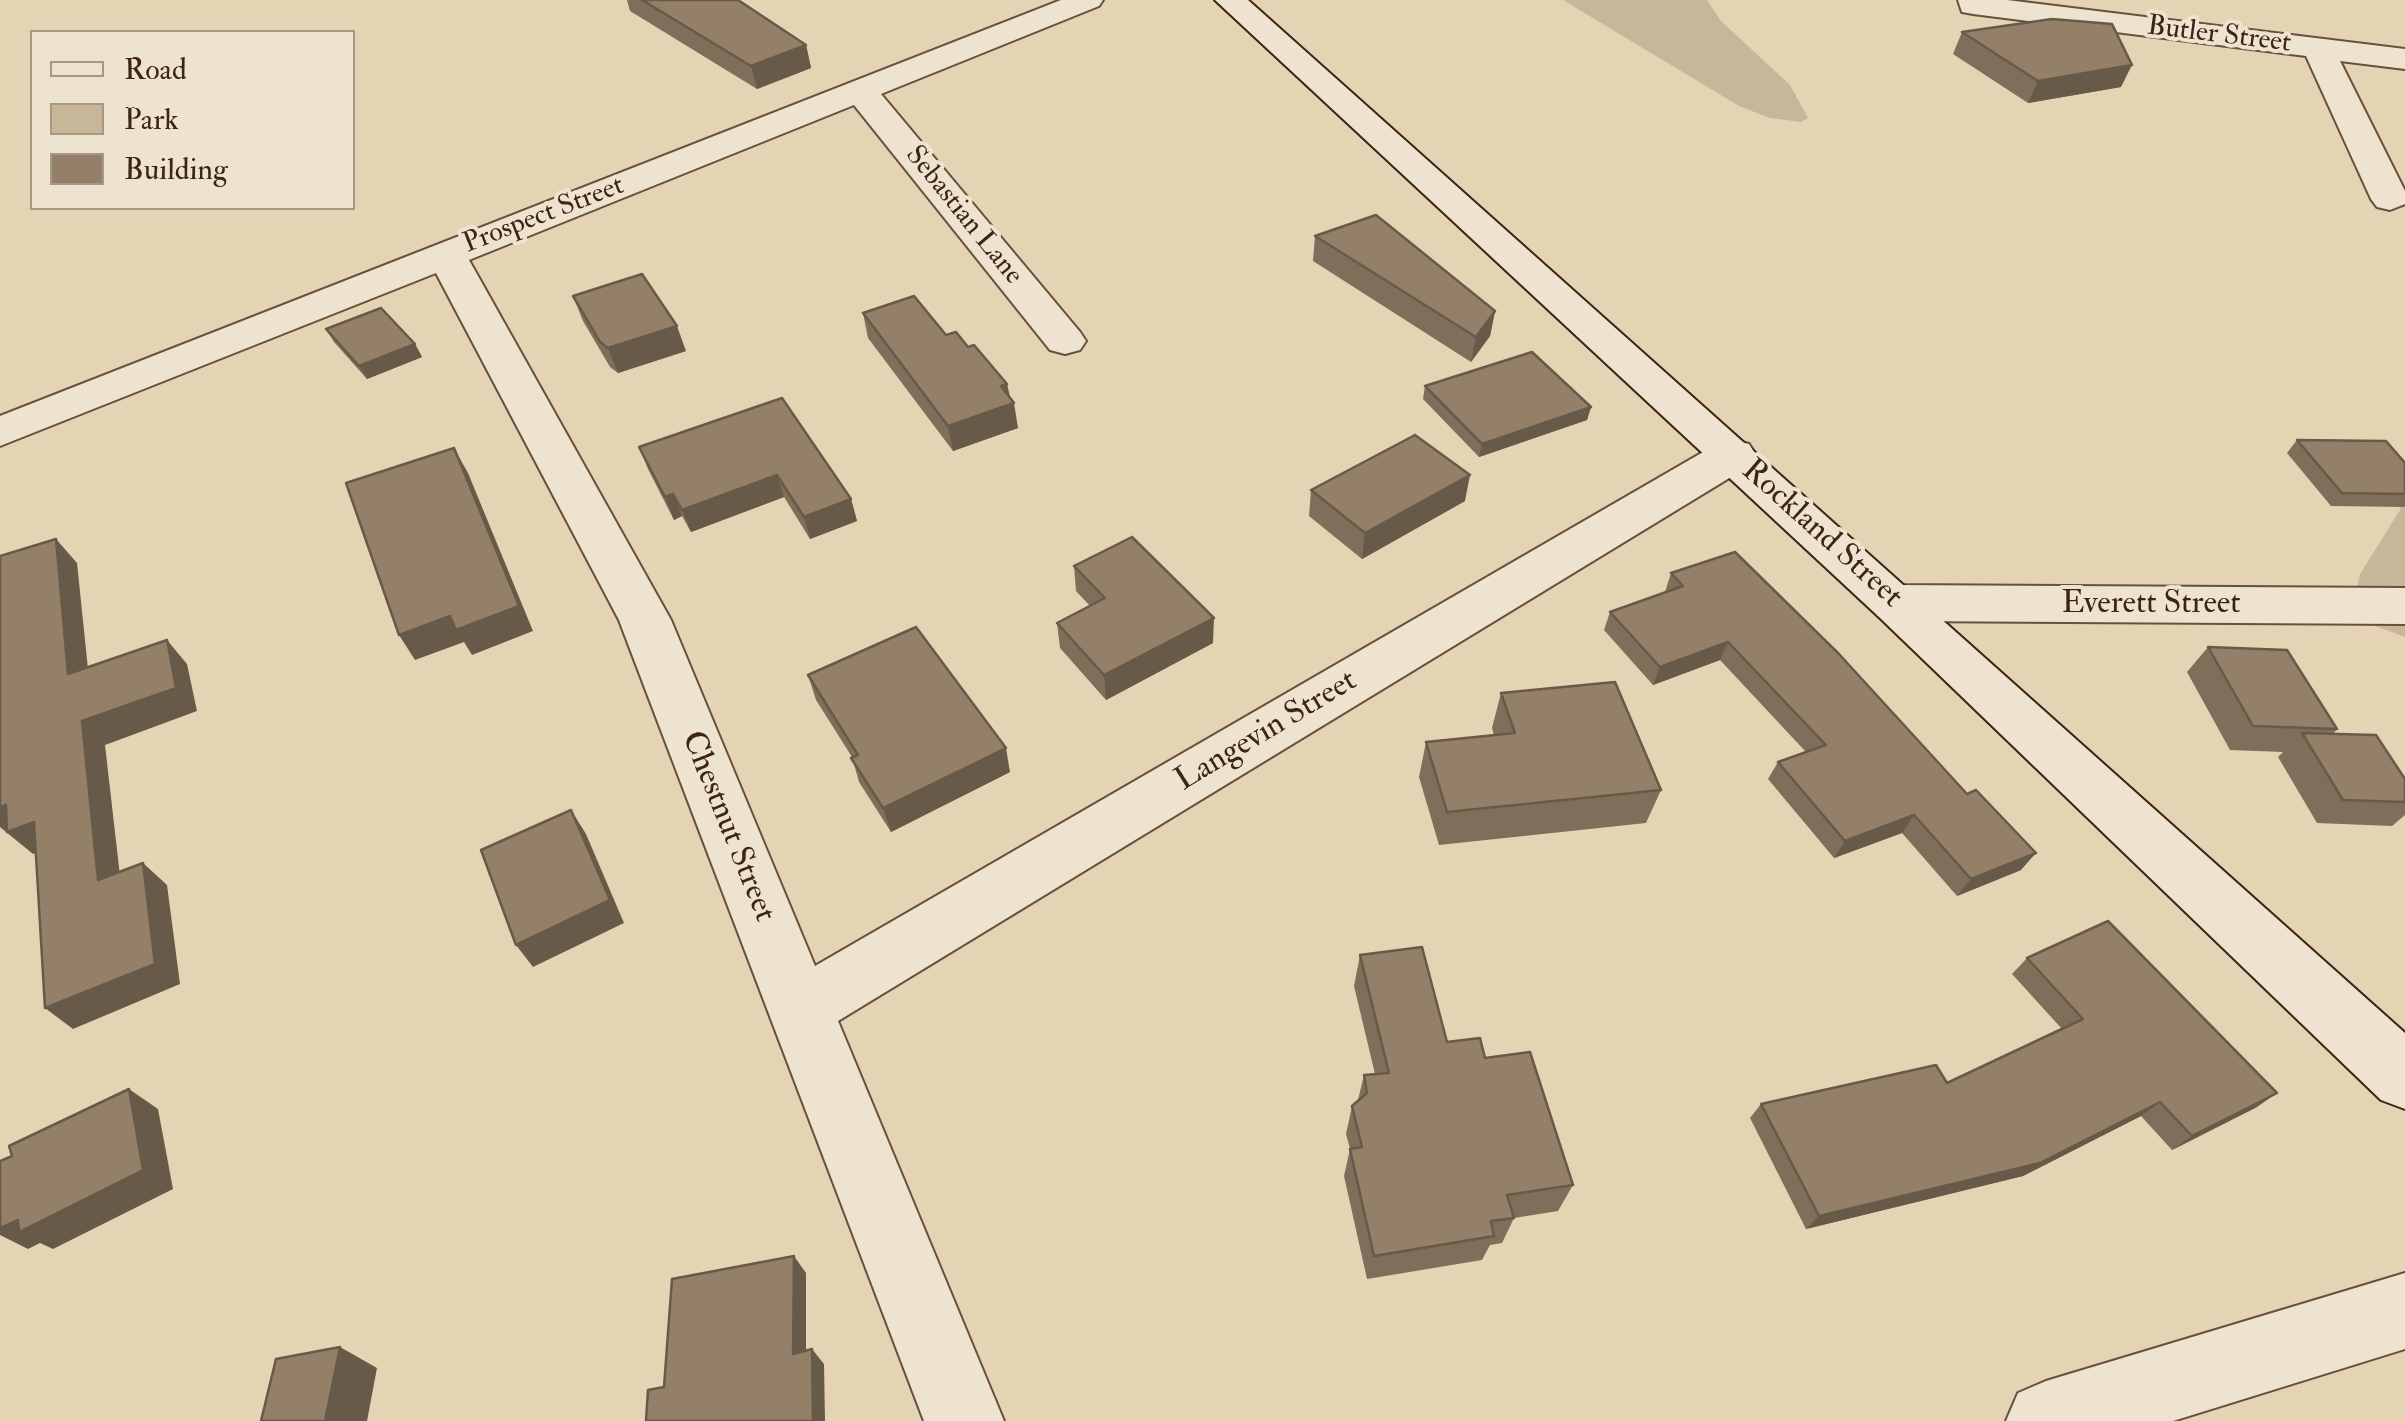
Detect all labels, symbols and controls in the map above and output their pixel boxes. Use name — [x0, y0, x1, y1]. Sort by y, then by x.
street label: Butler Street — [2145, 11, 2293, 61]
legend — [30, 30, 355, 210]
text: Road — [124, 51, 187, 88]
text: Park — [124, 101, 179, 138]
street label: Sebastian Lane — [897, 140, 1029, 292]
text: Building — [124, 151, 228, 188]
street label: Prospect Street — [459, 170, 629, 262]
street label: Rockland Street — [1733, 453, 1909, 617]
street label: Everett Street — [2061, 586, 2241, 624]
street label: Langevin Street — [1169, 663, 1365, 801]
street label: Chestnut Street — [671, 726, 783, 928]

